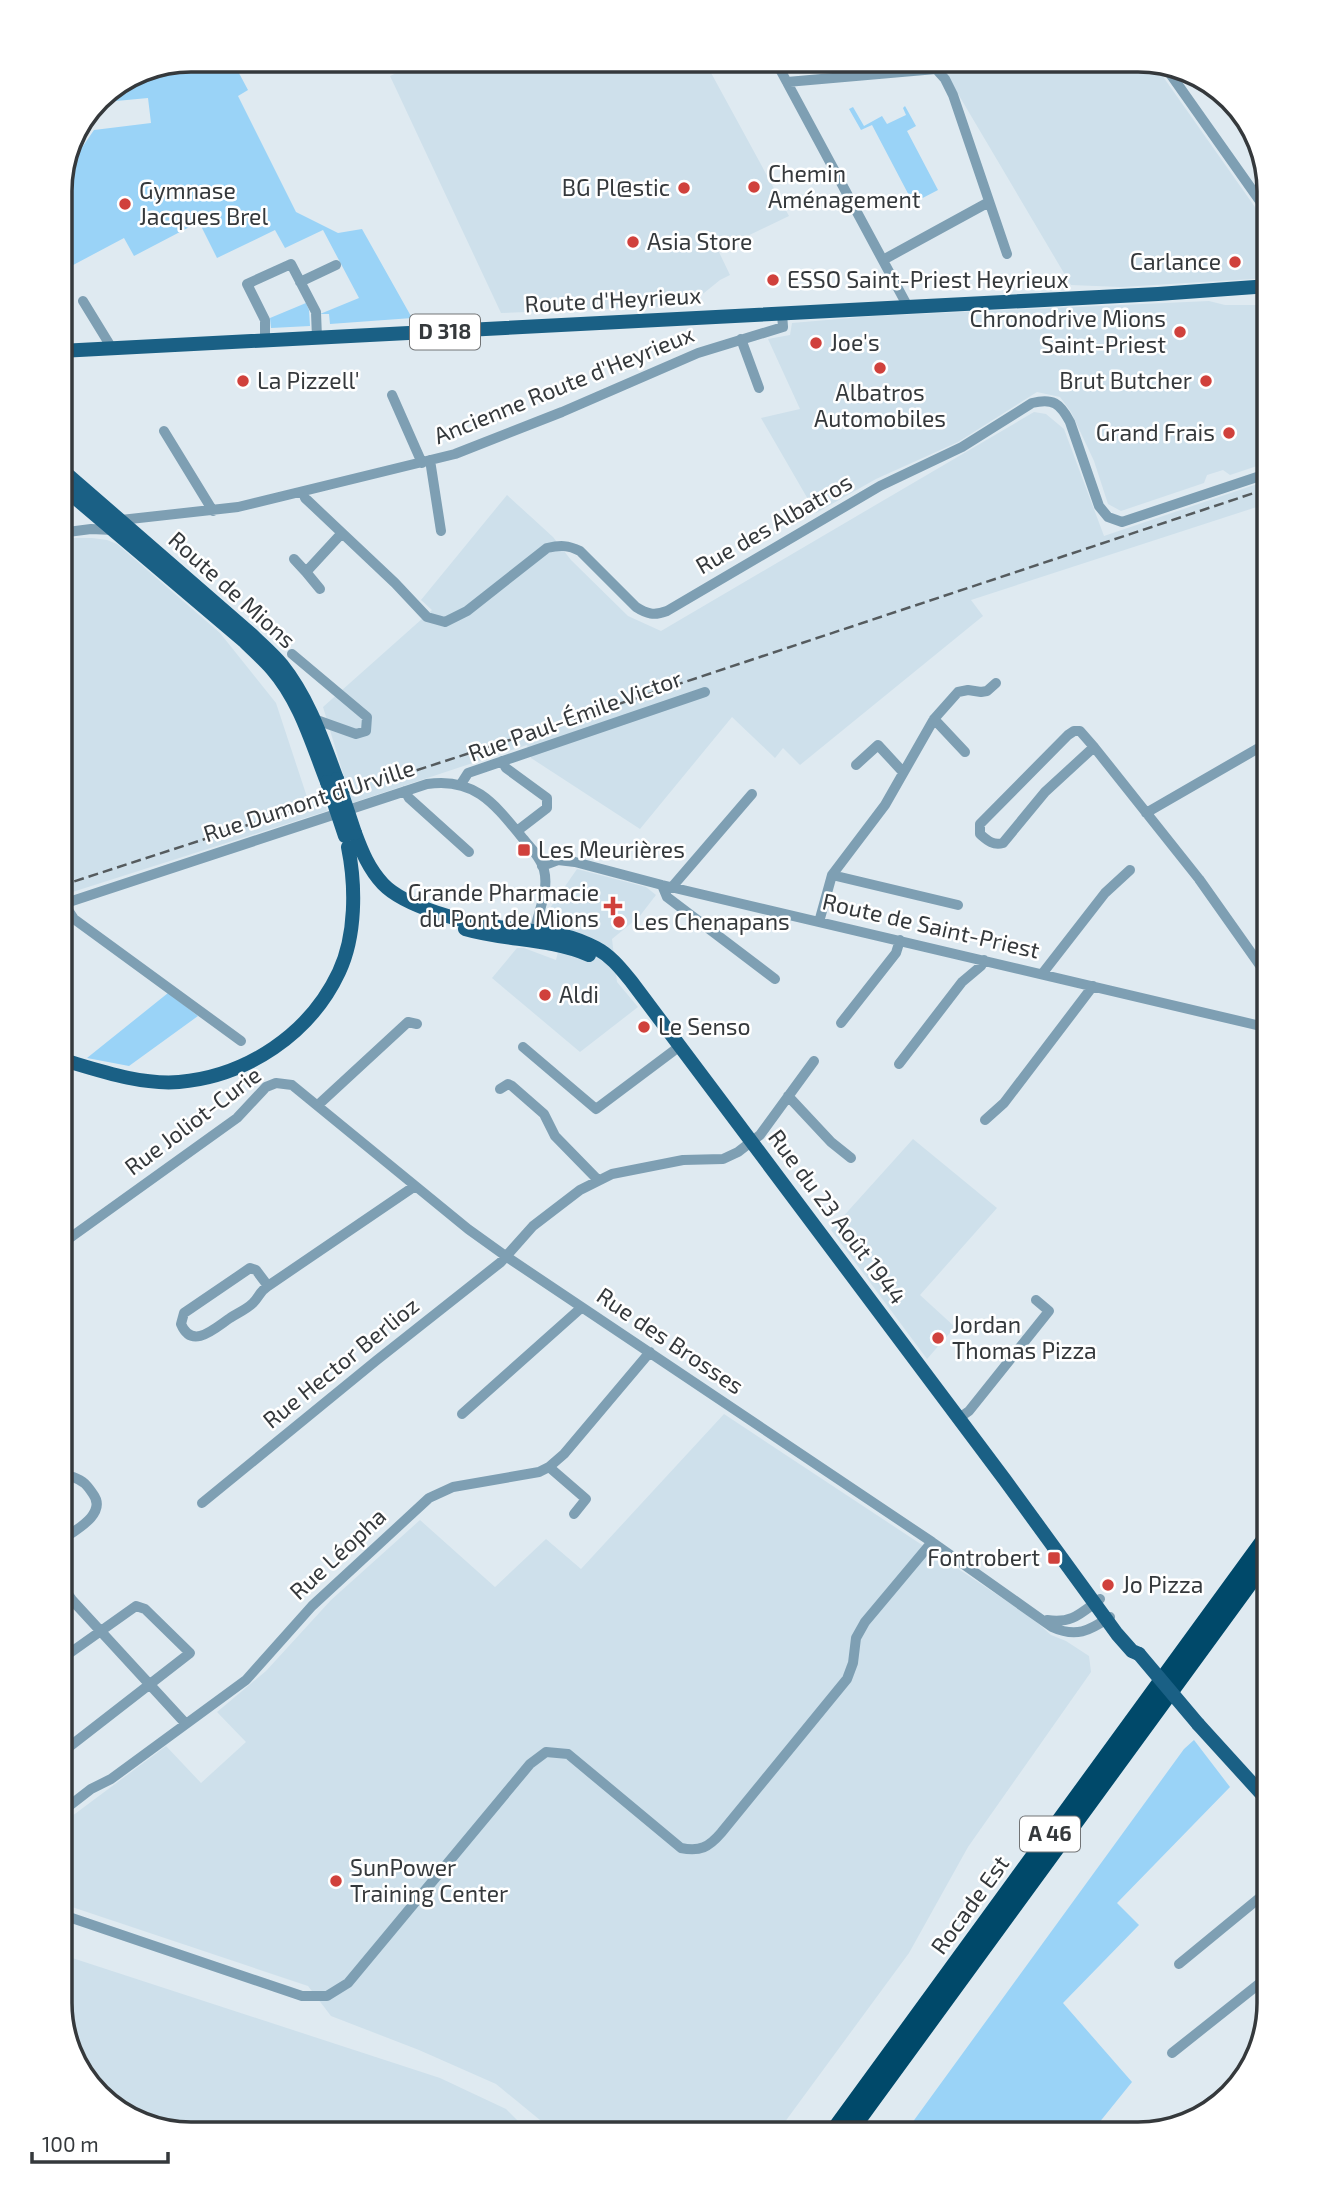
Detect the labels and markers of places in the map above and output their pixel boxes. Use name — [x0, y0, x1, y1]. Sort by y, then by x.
place label: Chemin Aménagement — [768, 159, 921, 213]
place label: BG Pl@stic — [562, 173, 670, 201]
place label: Gymnase Jacques Brel — [139, 176, 268, 230]
marker: Chemin Aménagement — [746, 179, 762, 195]
marker: BG Pl@stic — [676, 180, 692, 196]
marker: Gymnase Jacques Brel — [117, 196, 133, 212]
place label: Asia Store — [647, 227, 752, 255]
marker: Asia Store — [625, 234, 641, 250]
place label: Carlance — [1130, 247, 1221, 275]
marker: Carlance — [1227, 254, 1243, 270]
place label: ESSO Saint-Priest Heyrieux — [787, 265, 1069, 293]
marker: ESSO Saint-Priest Heyrieux — [765, 272, 781, 288]
place label: Chronodrive Mions Saint-Priest — [969, 304, 1166, 358]
marker: Chronodrive Mions Saint-Priest — [1172, 324, 1188, 340]
place label: Joe's — [830, 328, 880, 356]
marker: Joe's — [808, 335, 824, 351]
marker: Albatros Automobiles — [872, 360, 888, 376]
place label: La Pizzell' — [257, 366, 360, 394]
place label: Brut Butcher — [1059, 366, 1192, 394]
marker: La Pizzell' — [235, 373, 251, 389]
marker: Brut Butcher — [1198, 373, 1214, 389]
place label: Albatros Automobiles — [814, 378, 946, 432]
place label: Grand Frais — [1096, 418, 1215, 446]
marker: Grand Frais — [1221, 425, 1237, 441]
place label: Les Meurières — [538, 835, 685, 863]
marker: Les Meurières — [516, 842, 532, 858]
place label: Grande Pharmacie du Pont de Mions — [408, 878, 599, 932]
marker: Grande Pharmacie du Pont de Mions — [605, 898, 621, 914]
place label: Les Chenapans — [633, 907, 790, 935]
marker: Les Chenapans — [611, 914, 627, 930]
place label: Aldi — [559, 980, 599, 1008]
marker: Aldi — [537, 987, 553, 1003]
place label: Le Senso — [658, 1012, 751, 1040]
marker: Le Senso — [636, 1019, 652, 1035]
place label: Jordan Thomas Pizza — [952, 1310, 1097, 1364]
marker: Jordan Thomas Pizza — [930, 1330, 946, 1346]
place label: Fontrobert — [927, 1543, 1040, 1571]
marker: Fontrobert — [1046, 1550, 1062, 1566]
place label: Jo Pizza — [1122, 1570, 1203, 1598]
marker: Jo Pizza — [1100, 1577, 1116, 1593]
place label: SunPower Training Center — [350, 1853, 508, 1907]
marker: SunPower Training Center — [328, 1873, 344, 1889]

